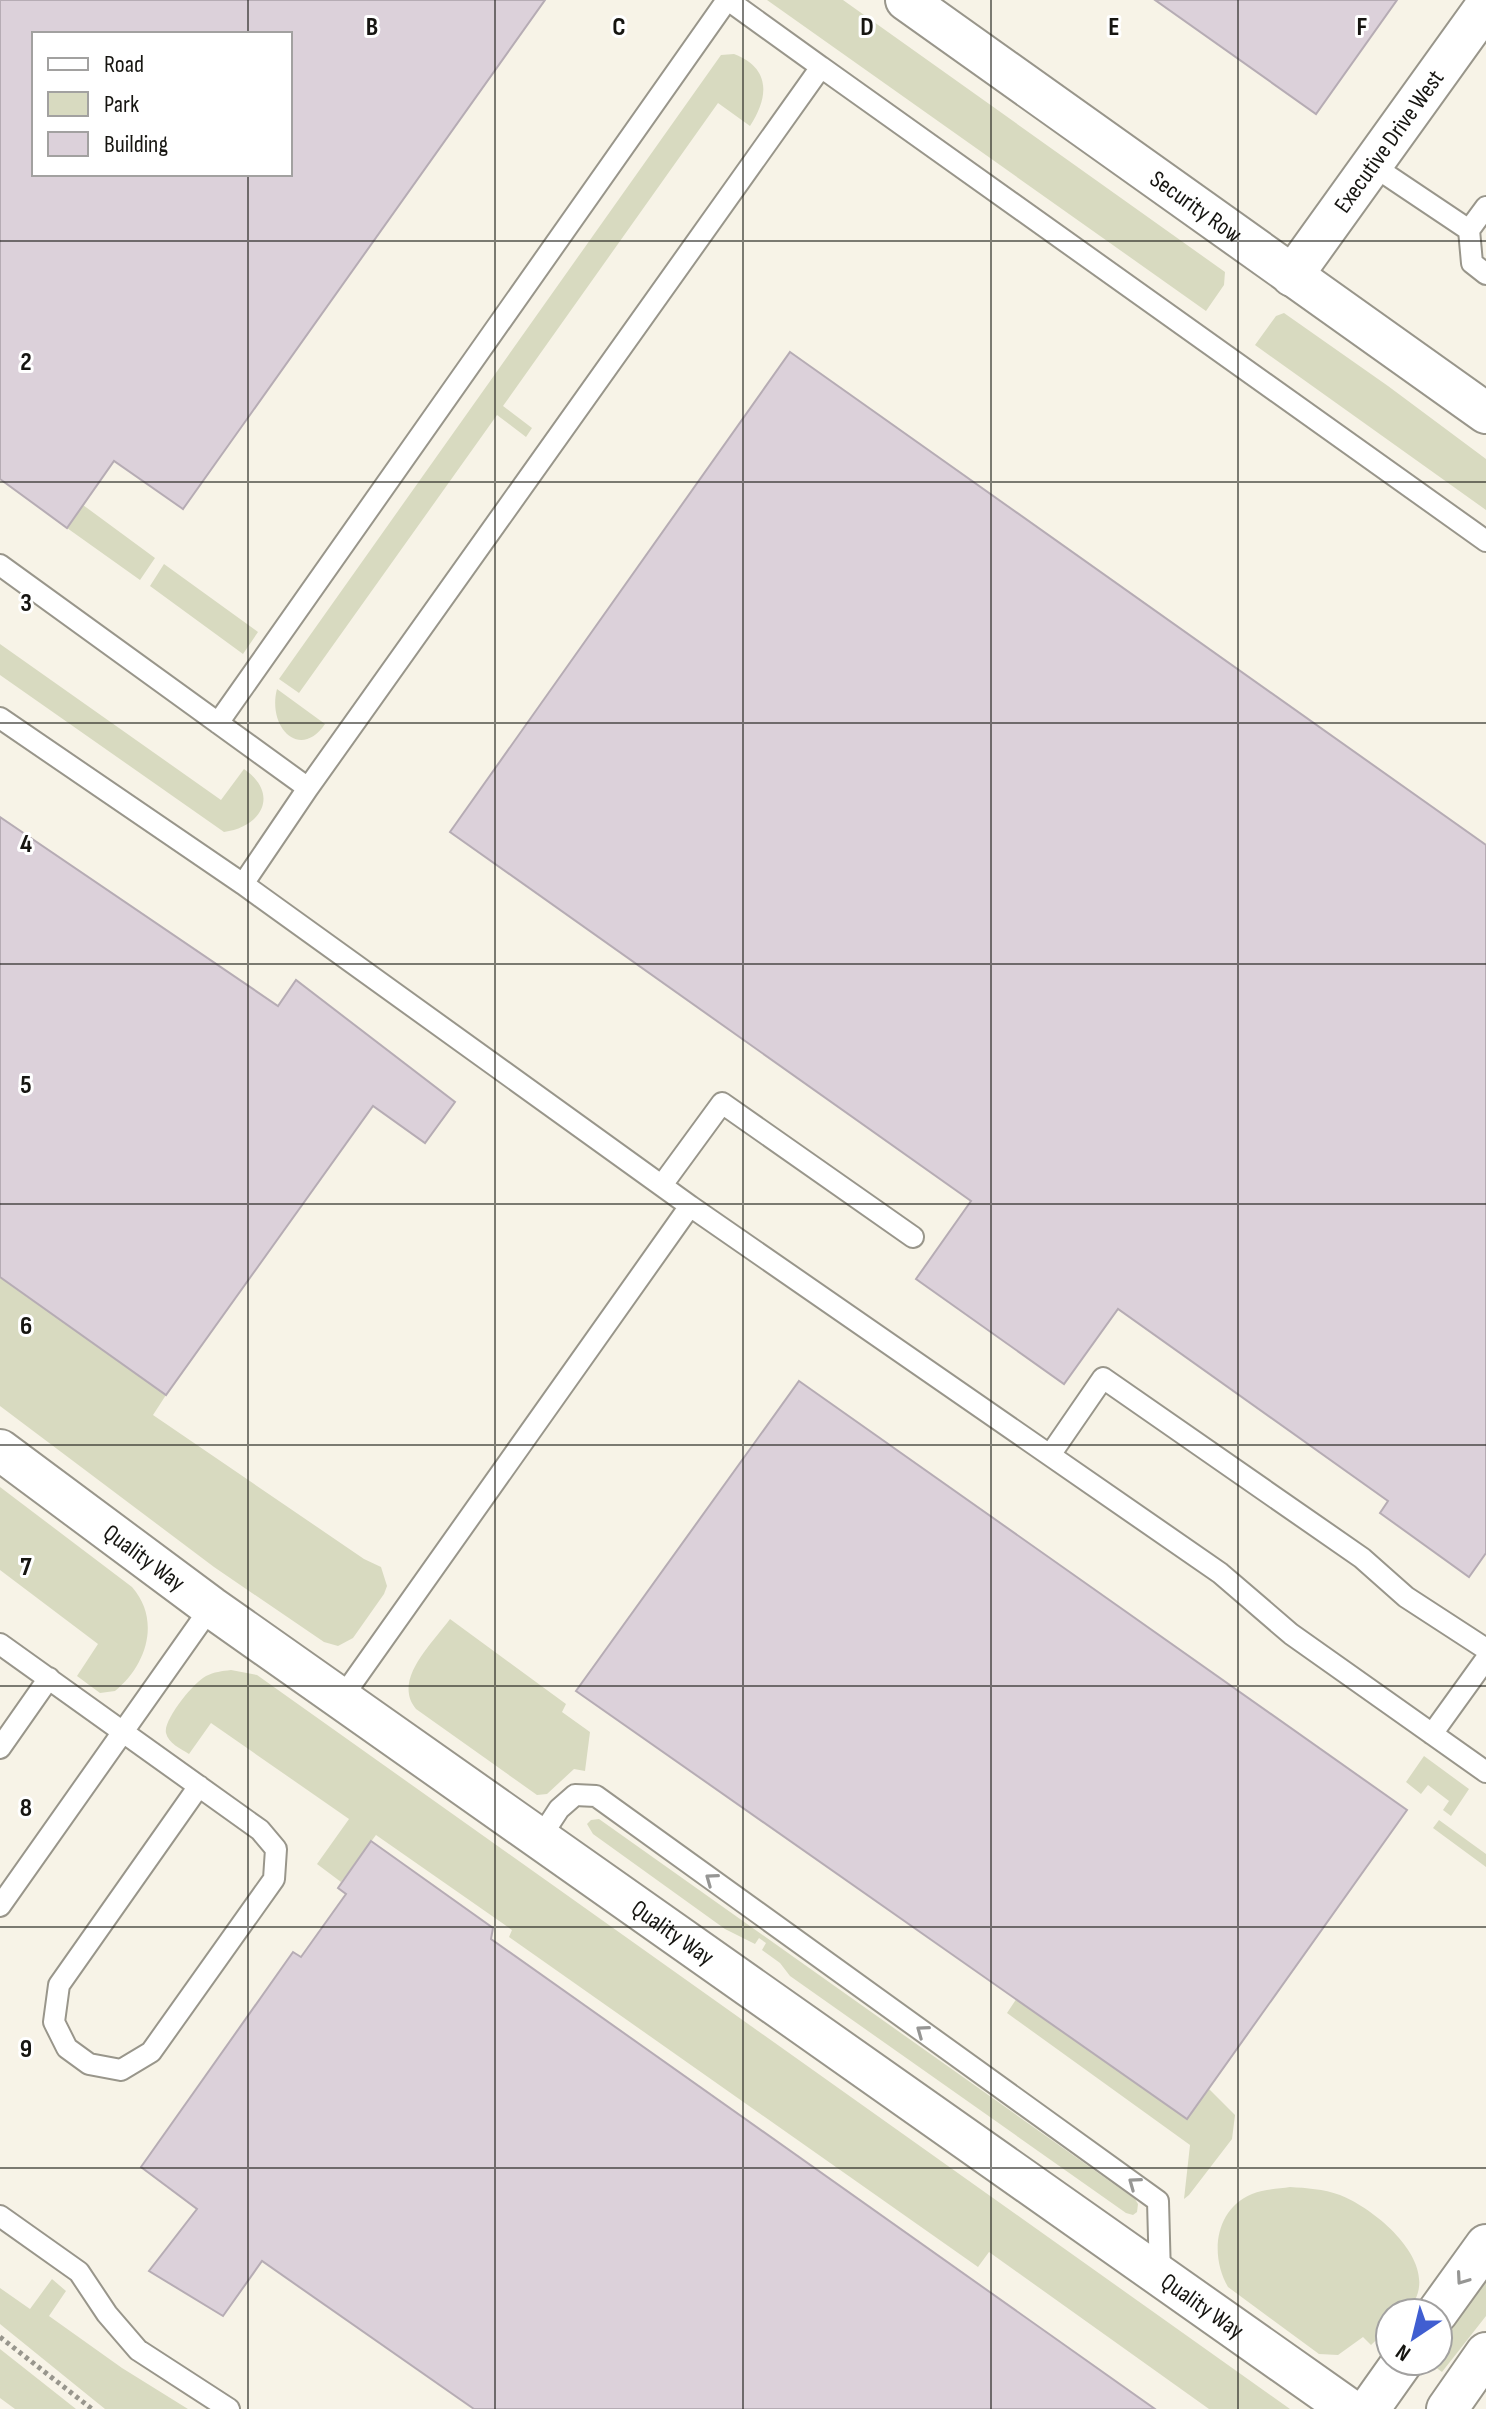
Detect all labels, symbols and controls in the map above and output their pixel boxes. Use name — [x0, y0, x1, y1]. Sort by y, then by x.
text: B — [366, 12, 378, 43]
text: C — [612, 12, 626, 43]
text: D — [860, 12, 874, 43]
text: E — [1108, 12, 1120, 43]
text: F — [1357, 12, 1368, 43]
legend — [32, 32, 292, 176]
text: Road — [104, 50, 144, 79]
street label: Executive Drive West — [1328, 64, 1450, 218]
text: Park — [104, 90, 139, 119]
text: Building — [104, 130, 168, 159]
street label: Security Row — [1145, 164, 1247, 249]
text: 2 — [20, 347, 32, 378]
text: 3 — [20, 588, 32, 619]
text: 4 — [20, 829, 32, 860]
text: 5 — [20, 1070, 32, 1101]
text: 6 — [20, 1311, 32, 1342]
street label: Quality Way — [98, 1518, 191, 1597]
text: 7 — [20, 1552, 32, 1583]
text: 8 — [20, 1793, 32, 1824]
one-way arrow — [706, 1874, 720, 1889]
street label: Quality Way — [626, 1893, 720, 1972]
one-way arrow — [917, 2026, 931, 2041]
text: 9 — [20, 2034, 32, 2065]
one-way arrow — [1128, 2178, 1142, 2193]
street label: Quality Way — [1156, 2267, 1249, 2345]
one-way arrow — [1457, 2270, 1472, 2284]
north arrow — [1374, 2297, 1454, 2377]
text: N — [1391, 2338, 1416, 2367]

